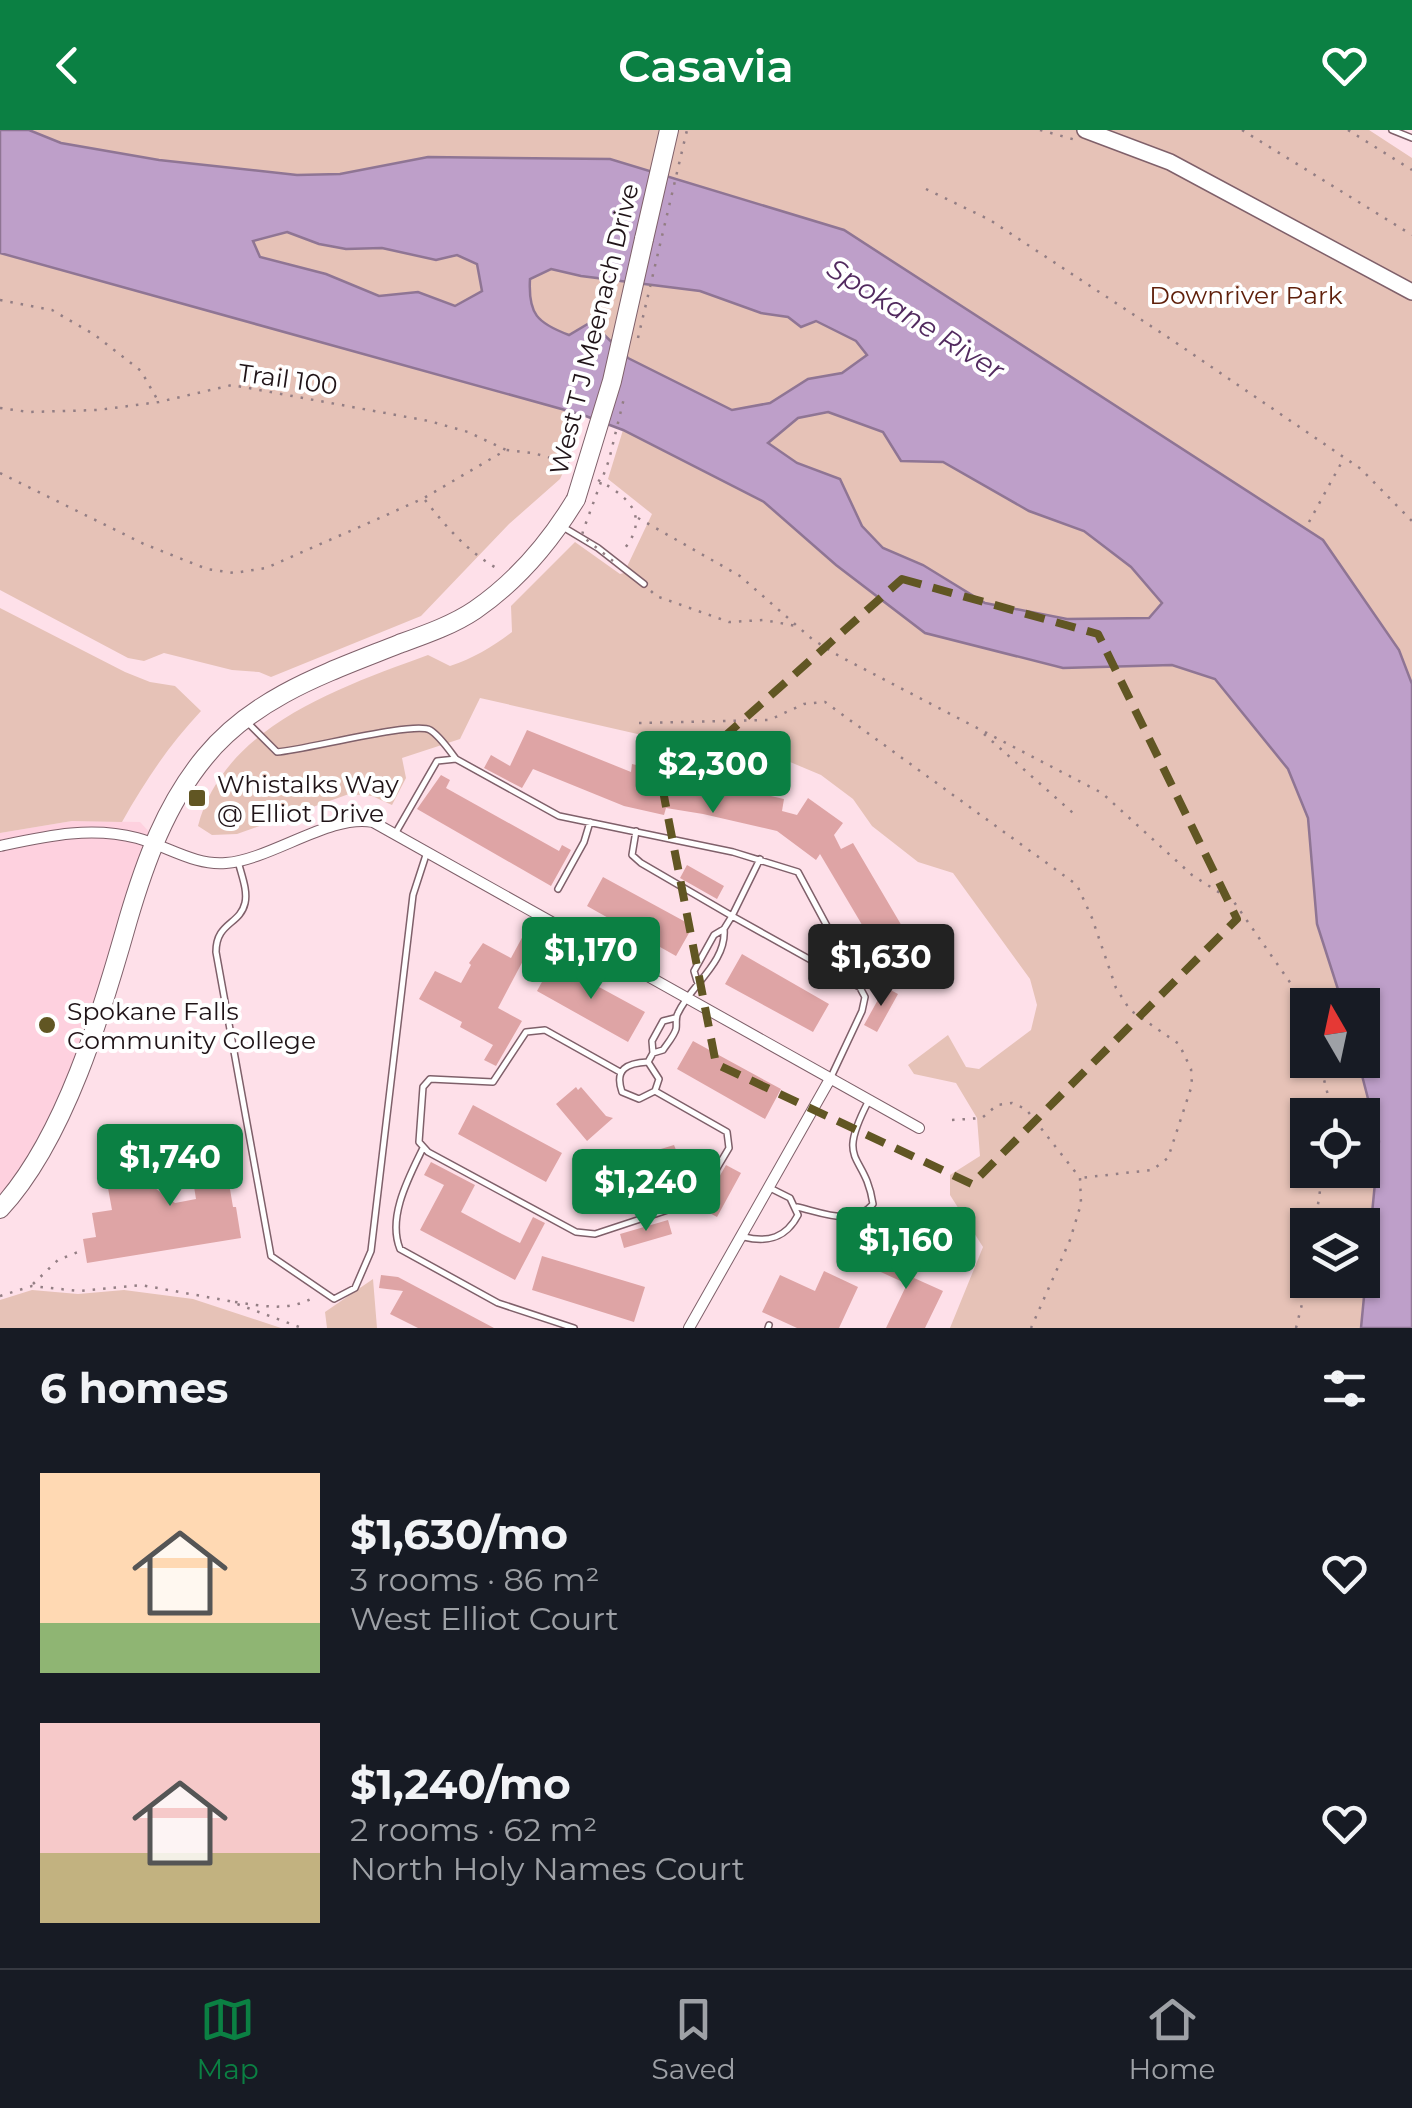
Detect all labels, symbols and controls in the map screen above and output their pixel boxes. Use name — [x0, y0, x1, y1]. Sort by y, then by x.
icon: back — [40, 38, 95, 93]
text: Casavia — [618, 38, 794, 93]
icon: heart — [1317, 38, 1372, 93]
street label: West T J Meenach Drive — [543, 180, 645, 478]
water label: Spokane River — [821, 251, 1012, 388]
park label: Downriver Park — [1149, 280, 1343, 310]
street label: Trail 100 — [236, 357, 340, 401]
pin: $2,300 — [632, 731, 794, 816]
text: $2,300 — [658, 744, 768, 783]
place label: Whistalks Way @ Elliot Drive — [217, 769, 399, 828]
marker: Whistalks Way @ Elliot Drive — [186, 787, 208, 809]
pin: $1,170 — [510, 917, 672, 1002]
pin: $1,630 — [800, 924, 962, 1009]
text: $1,170 — [544, 930, 638, 969]
text: $1,630 — [830, 937, 932, 976]
north arrow — [1290, 988, 1380, 1078]
map controls — [1290, 988, 1380, 1298]
place label: Spokane Falls Community College — [67, 996, 316, 1055]
marker: Spokane Falls Community College — [36, 1014, 58, 1036]
button: locate — [1290, 1098, 1380, 1188]
pin: $1,740 — [89, 1124, 251, 1209]
text: $1,740 — [119, 1137, 221, 1176]
pin: $1,240 — [565, 1149, 727, 1234]
text: $1,240 — [594, 1162, 698, 1201]
pin: $1,160 — [825, 1207, 987, 1292]
button: layers — [1290, 1208, 1380, 1298]
text: $1,160 — [858, 1220, 954, 1259]
icon: filters — [1317, 1361, 1372, 1416]
text: 6 homes — [40, 1362, 228, 1414]
text: $1,630/mo — [350, 1508, 568, 1560]
icon: home — [120, 1513, 240, 1633]
icon: heart — [1317, 1546, 1372, 1601]
text: 3 rooms · 86 m² — [350, 1560, 599, 1599]
text: West Elliot Court — [350, 1599, 619, 1638]
text: $1,240/mo — [350, 1758, 571, 1810]
icon: home — [120, 1763, 240, 1883]
icon: heart — [1317, 1796, 1372, 1851]
text: 2 rooms · 62 m² — [350, 1810, 597, 1849]
text: North Holy Names Court — [350, 1849, 745, 1888]
tab: Map — [196, 1992, 259, 2086]
tab: Saved — [652, 1992, 736, 2086]
tab: Home — [1129, 1992, 1216, 2086]

